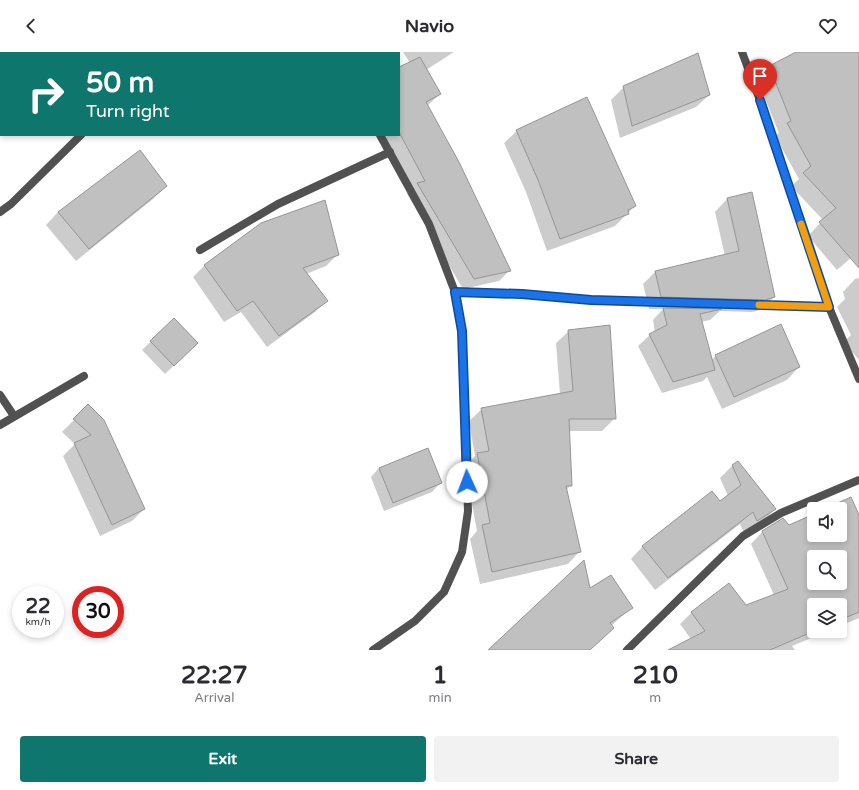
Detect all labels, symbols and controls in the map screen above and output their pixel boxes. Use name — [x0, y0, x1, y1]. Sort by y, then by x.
icon: back — [20, 15, 42, 37]
text: Navio — [405, 15, 454, 37]
icon: heart — [817, 15, 839, 37]
pin — [743, 59, 777, 100]
icon: arrive — [749, 65, 771, 87]
text: 50 m — [86, 66, 154, 100]
icon: right — [20, 68, 72, 120]
text: Turn right — [86, 100, 170, 122]
position arrow — [446, 461, 488, 503]
map controls — [807, 502, 847, 638]
button: sound — [807, 502, 847, 542]
button: search — [807, 550, 847, 590]
speed limit sign: 30 — [72, 586, 124, 638]
text: 22 — [25, 595, 51, 619]
button: layers — [807, 598, 847, 638]
text: km/h — [25, 616, 51, 628]
text: 22:27 — [181, 661, 248, 690]
text: 1 — [433, 661, 448, 690]
text: 210 — [633, 661, 678, 690]
text: Arrival — [194, 690, 234, 706]
text: min — [429, 690, 452, 706]
text: m — [649, 690, 661, 706]
button: Exit — [20, 736, 426, 782]
button: Share — [434, 736, 839, 782]

